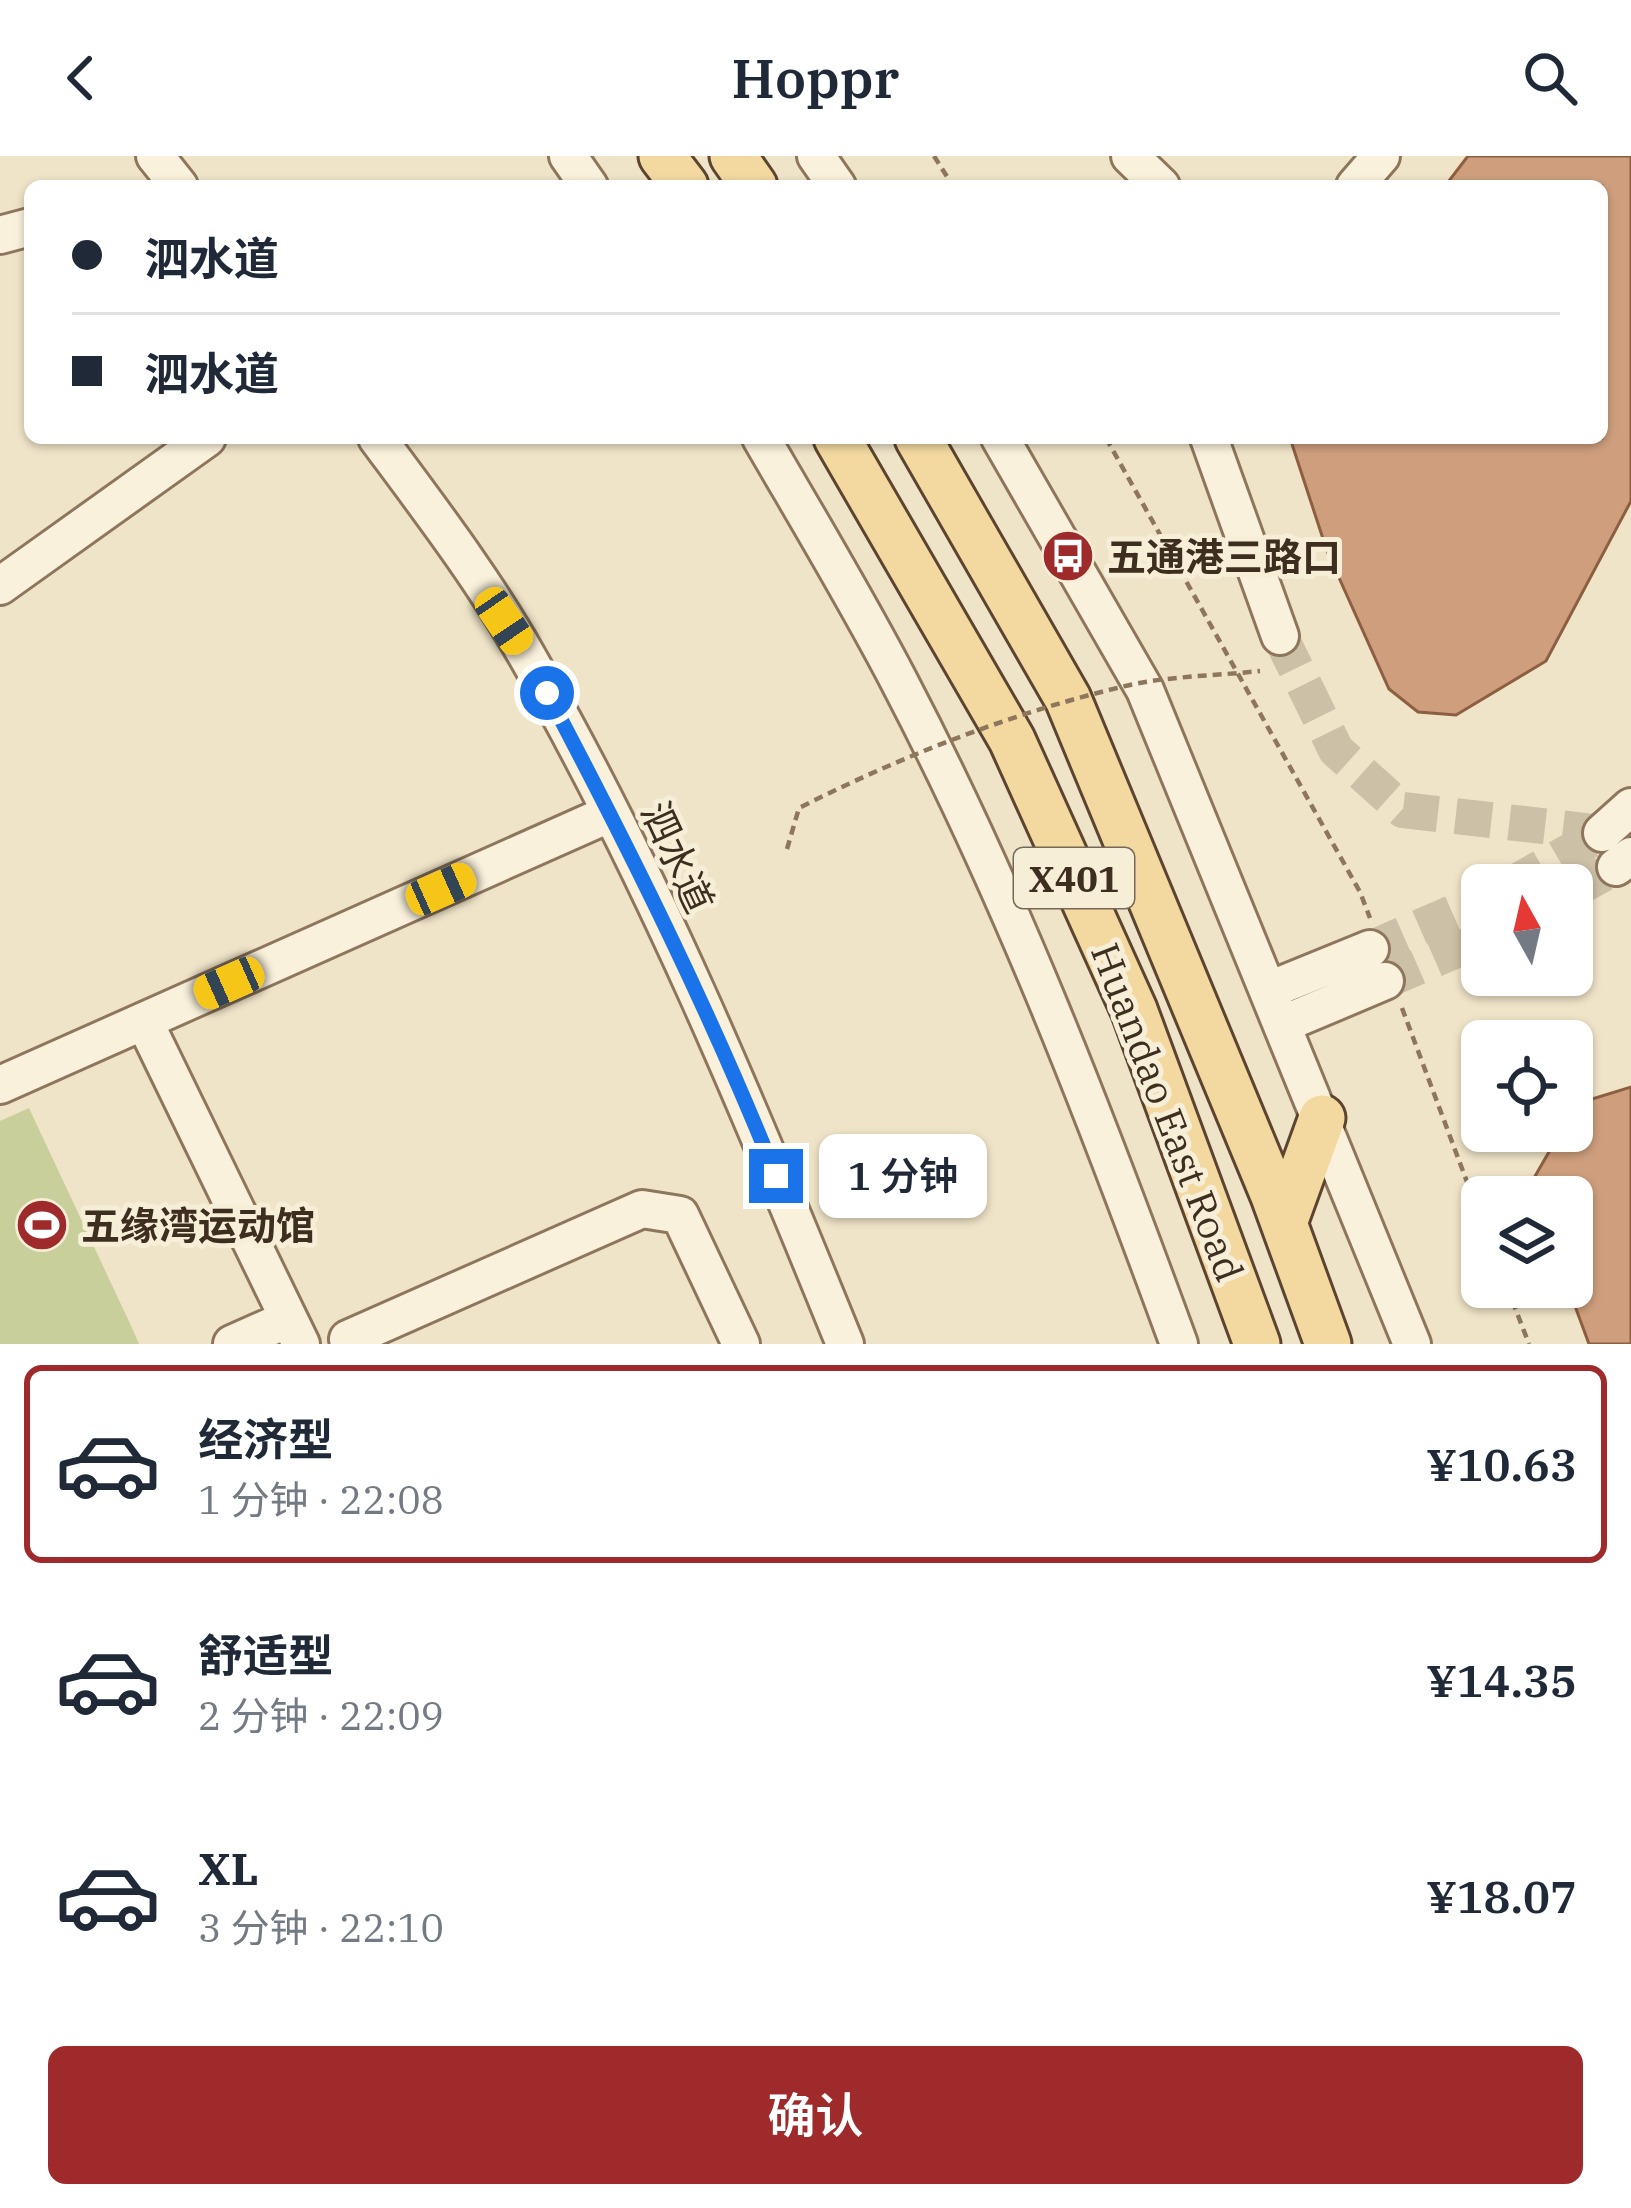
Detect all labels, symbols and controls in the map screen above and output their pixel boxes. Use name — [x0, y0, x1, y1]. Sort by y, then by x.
text: Hoppr — [732, 43, 899, 113]
icon: back — [48, 45, 114, 111]
icon: search — [1517, 45, 1583, 111]
text: 泗水道 — [144, 229, 279, 287]
text: 泗水道 — [144, 344, 279, 402]
bus stop icon: 五通港三路口 — [1040, 528, 1096, 584]
place label: 五通港三路口 — [1107, 531, 1341, 582]
car — [469, 581, 539, 661]
route start — [520, 666, 574, 720]
street label: 泗水道 — [630, 793, 726, 921]
road number: X401 — [1014, 848, 1134, 908]
car — [401, 858, 481, 920]
north arrow — [1461, 864, 1593, 996]
map controls — [1461, 864, 1593, 1308]
street label: Huandao East Road — [1080, 936, 1256, 1288]
car — [189, 952, 269, 1014]
button: locate — [1461, 1020, 1593, 1152]
callout: 1 分钟 — [818, 1134, 986, 1218]
route end — [749, 1149, 803, 1203]
text: 1 分钟 — [848, 1150, 958, 1201]
button: layers — [1461, 1176, 1593, 1308]
sports icon: 五缘湾运动馆 — [14, 1197, 70, 1253]
place label: 五缘湾运动馆 — [81, 1200, 315, 1251]
icon: car — [54, 1410, 162, 1518]
text: 经济型 — [198, 1410, 333, 1468]
text: ¥10.63 — [1426, 1435, 1577, 1493]
text: 1 分钟 · 22:08 — [198, 1474, 444, 1525]
icon: car — [54, 1626, 162, 1734]
text: 舒适型 — [198, 1626, 333, 1684]
text: ¥14.35 — [1426, 1651, 1577, 1709]
text: 2 分钟 · 22:09 — [198, 1690, 444, 1741]
text: XL — [198, 1839, 259, 1897]
icon: car — [54, 1842, 162, 1950]
text: ¥18.07 — [1426, 1867, 1577, 1925]
text: 3 分钟 · 22:10 — [198, 1902, 444, 1953]
button: 确认 — [48, 2046, 1583, 2184]

